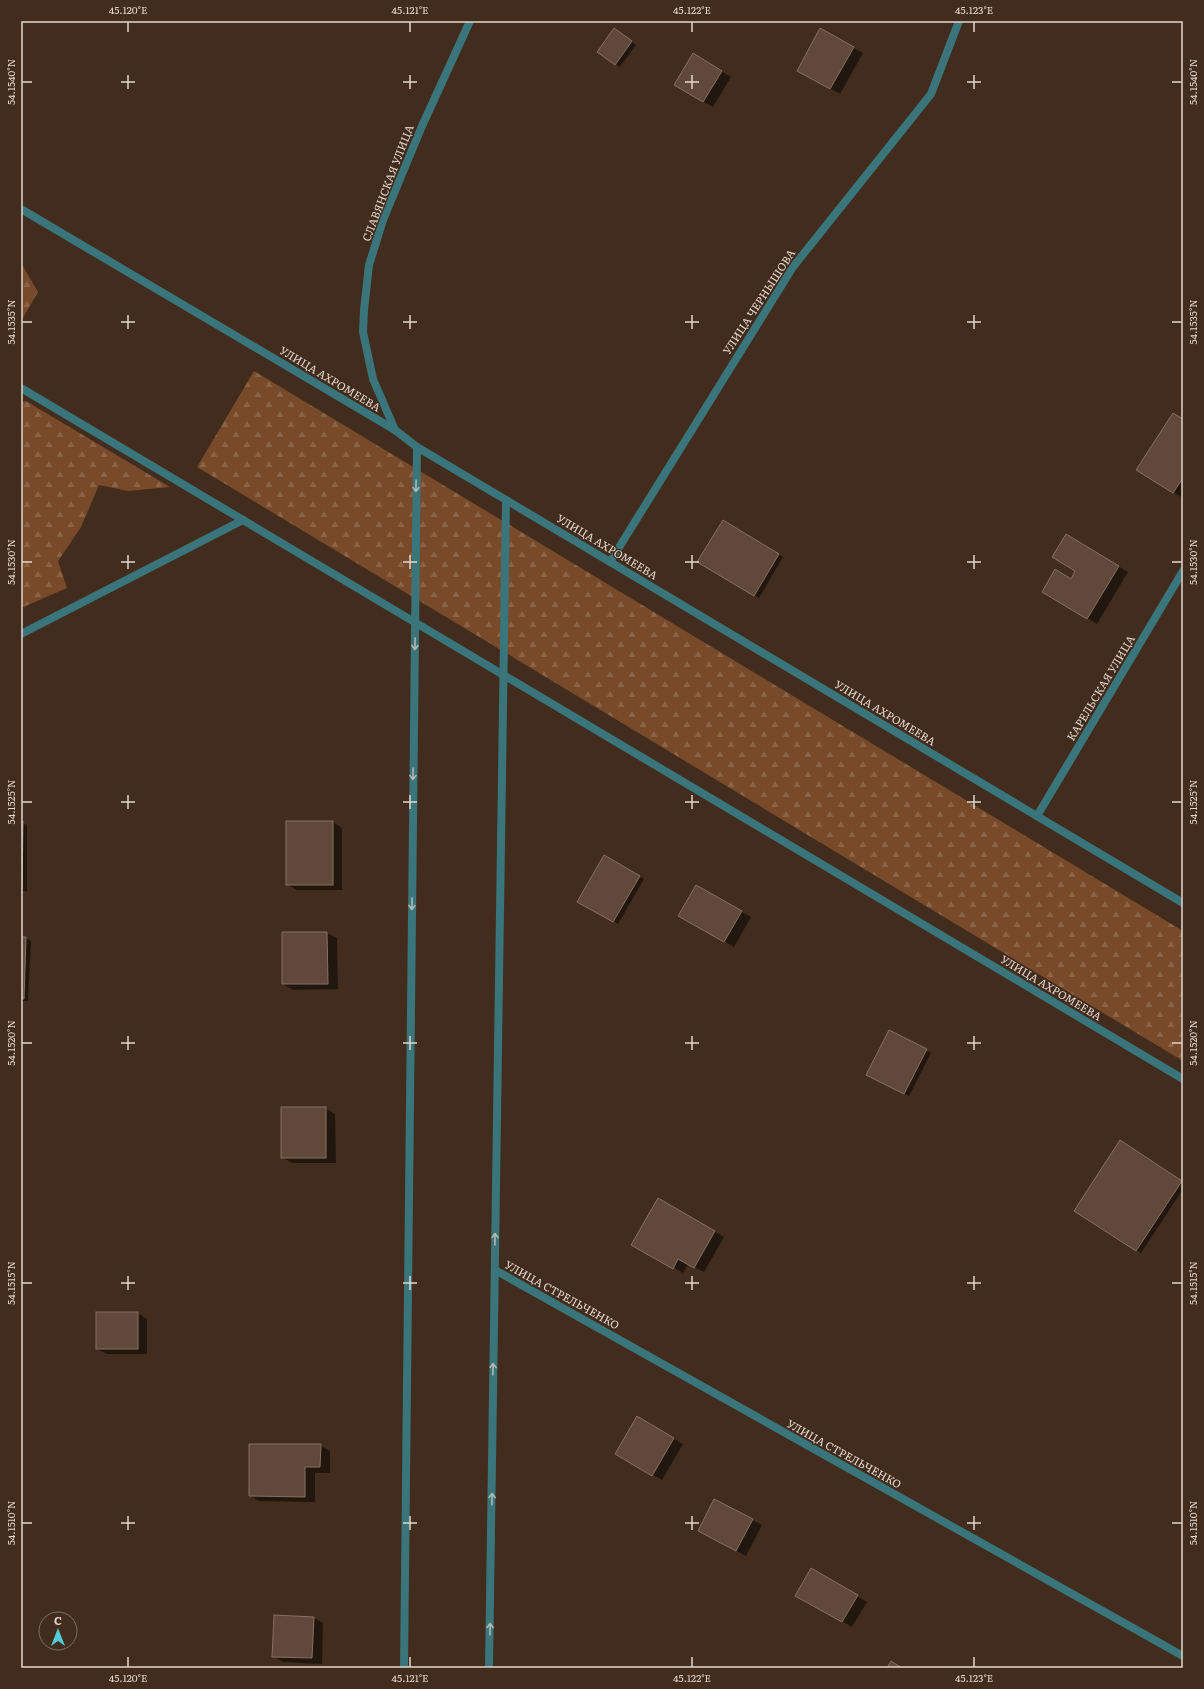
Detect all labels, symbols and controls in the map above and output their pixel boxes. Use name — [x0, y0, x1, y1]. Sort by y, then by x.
text: 45.120°E — [109, 2, 147, 17]
text: 45.121°E — [392, 2, 428, 17]
text: 45.122°E — [673, 2, 711, 17]
text: 45.123°E — [955, 2, 993, 17]
text: 54.1540°N — [3, 59, 18, 105]
text: 54.1540°N — [1185, 59, 1200, 105]
street label: СЛАВЯНСКАЯ УЛИЦА — [357, 122, 417, 243]
street label: УЛИЦА ЧЕРНЫШОВА — [718, 246, 798, 357]
text: 54.1535°N — [3, 299, 18, 345]
text: 54.1535°N — [1185, 299, 1200, 345]
street label: УЛИЦА АХРОМЕЕВА — [277, 342, 384, 415]
one-way arrow — [412, 479, 420, 492]
street label: УЛИЦА АХРОМЕЕВА — [554, 510, 661, 583]
text: 54.1530°N — [3, 539, 18, 585]
text: 54.1530°N — [1185, 539, 1200, 585]
street label: КАРЕЛЬСКАЯ УЛИЦА — [1062, 632, 1138, 743]
one-way arrow — [411, 637, 418, 650]
street label: УЛИЦА АХРОМЕЕВА — [832, 676, 939, 749]
one-way arrow — [409, 767, 417, 780]
text: 54.1525°N — [3, 780, 18, 824]
text: 54.1525°N — [1185, 780, 1200, 824]
one-way arrow — [408, 897, 416, 910]
street label: УЛИЦА АХРОМЕЕВА — [998, 951, 1105, 1024]
text: 54.1520°N — [3, 1020, 18, 1066]
text: 54.1520°N — [1185, 1020, 1200, 1066]
one-way arrow — [491, 1233, 499, 1246]
street label: УЛИЦА СТРЕЛЬЧЕНКО — [502, 1256, 623, 1332]
text: 54.1515°N — [3, 1261, 18, 1305]
text: 54.1515°N — [1185, 1261, 1200, 1305]
one-way arrow — [490, 1363, 497, 1376]
street label: УЛИЦА СТРЕЛЬЧЕНКО — [784, 1415, 905, 1491]
one-way arrow — [488, 1493, 496, 1506]
text: 54.1510°N — [3, 1501, 18, 1545]
text: 54.1510°N — [1185, 1501, 1200, 1545]
north arrow — [38, 1611, 78, 1651]
text: С — [54, 1612, 62, 1628]
one-way arrow — [486, 1623, 494, 1636]
text: 45.120°E — [109, 1670, 147, 1685]
text: 45.121°E — [392, 1670, 428, 1685]
text: 45.122°E — [673, 1670, 711, 1685]
text: 45.123°E — [955, 1670, 993, 1685]

